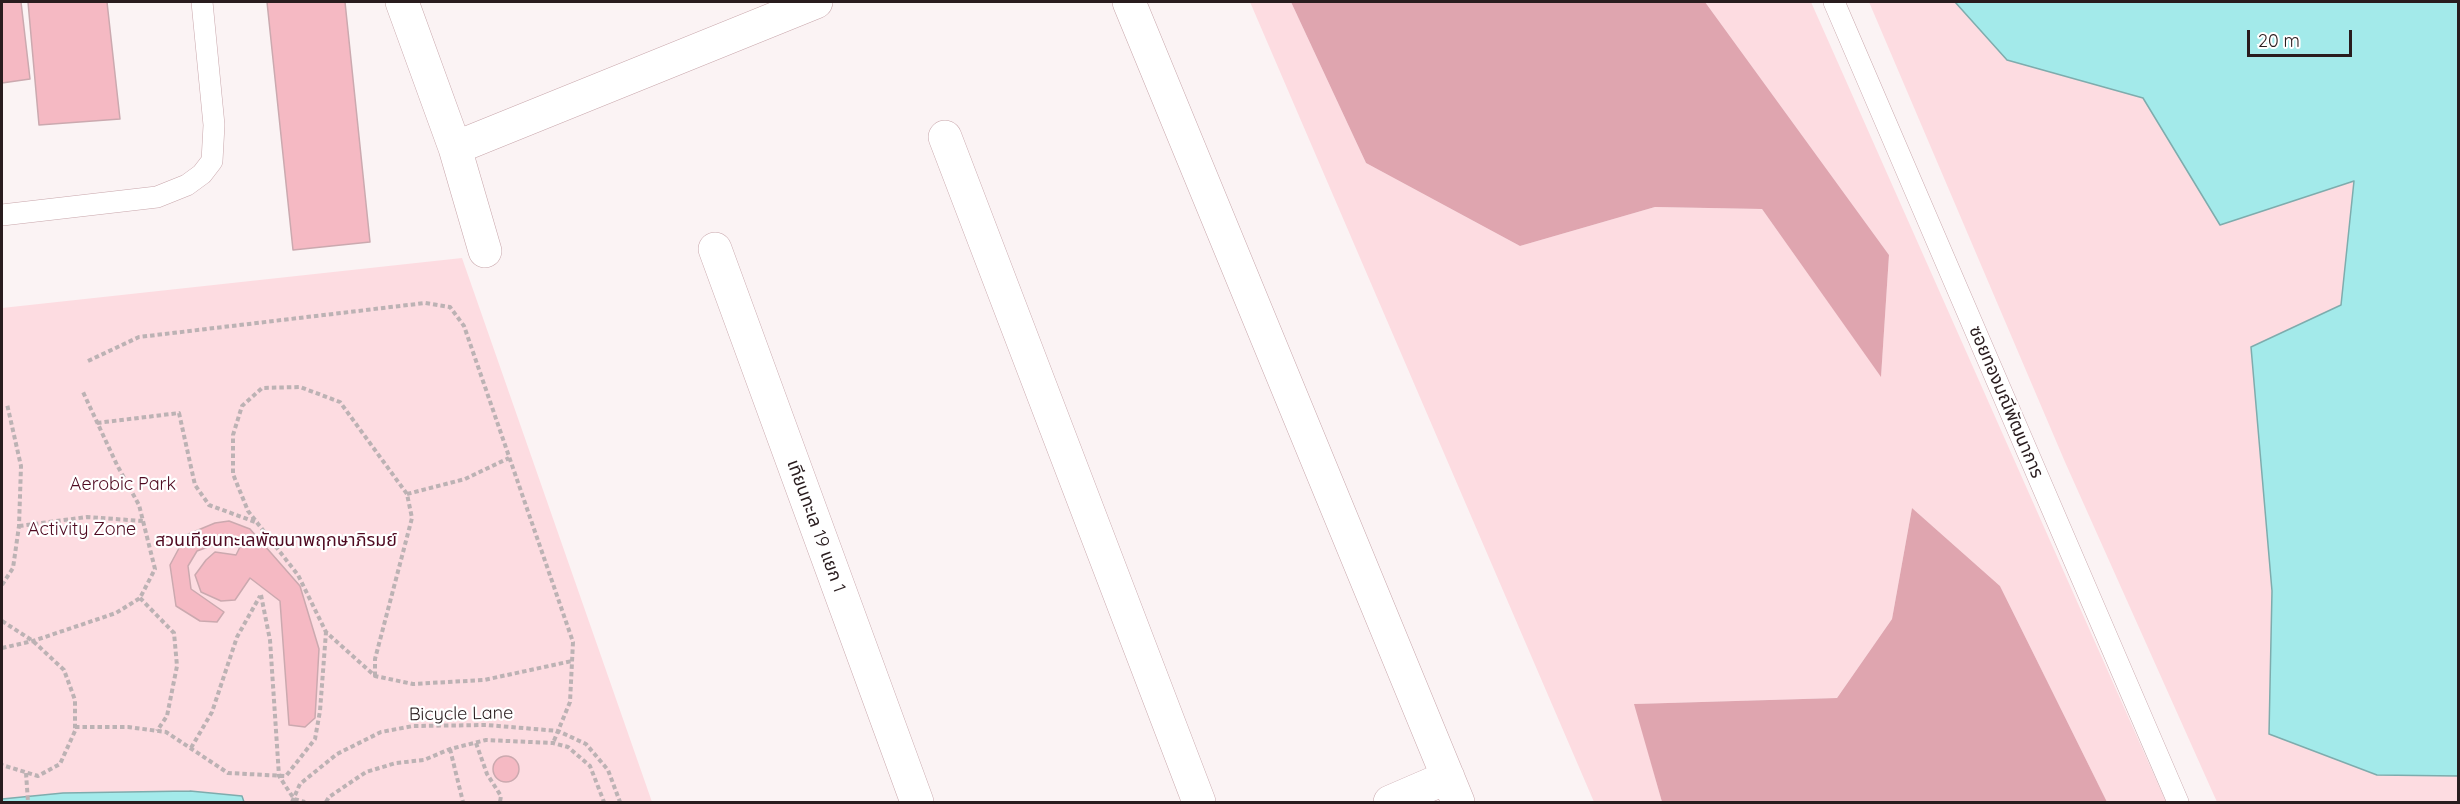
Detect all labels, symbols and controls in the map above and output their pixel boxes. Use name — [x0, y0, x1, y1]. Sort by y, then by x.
scale bar — [2250, 18, 2355, 56]
text: 20 m — [2258, 29, 2300, 52]
street label: ซอยทองมณีพัฒนาการ — [1964, 323, 2048, 481]
street label: เทียนทะเล 19 แยก 1 — [782, 457, 850, 595]
park label: Aerobic Park — [70, 474, 176, 496]
park label: Activity Zone — [28, 519, 136, 541]
park label: สวนเทียนทะเลพัฒนาพฤกษาภิรมย์ — [155, 530, 397, 552]
street label: Bicycle Lane — [409, 702, 513, 726]

